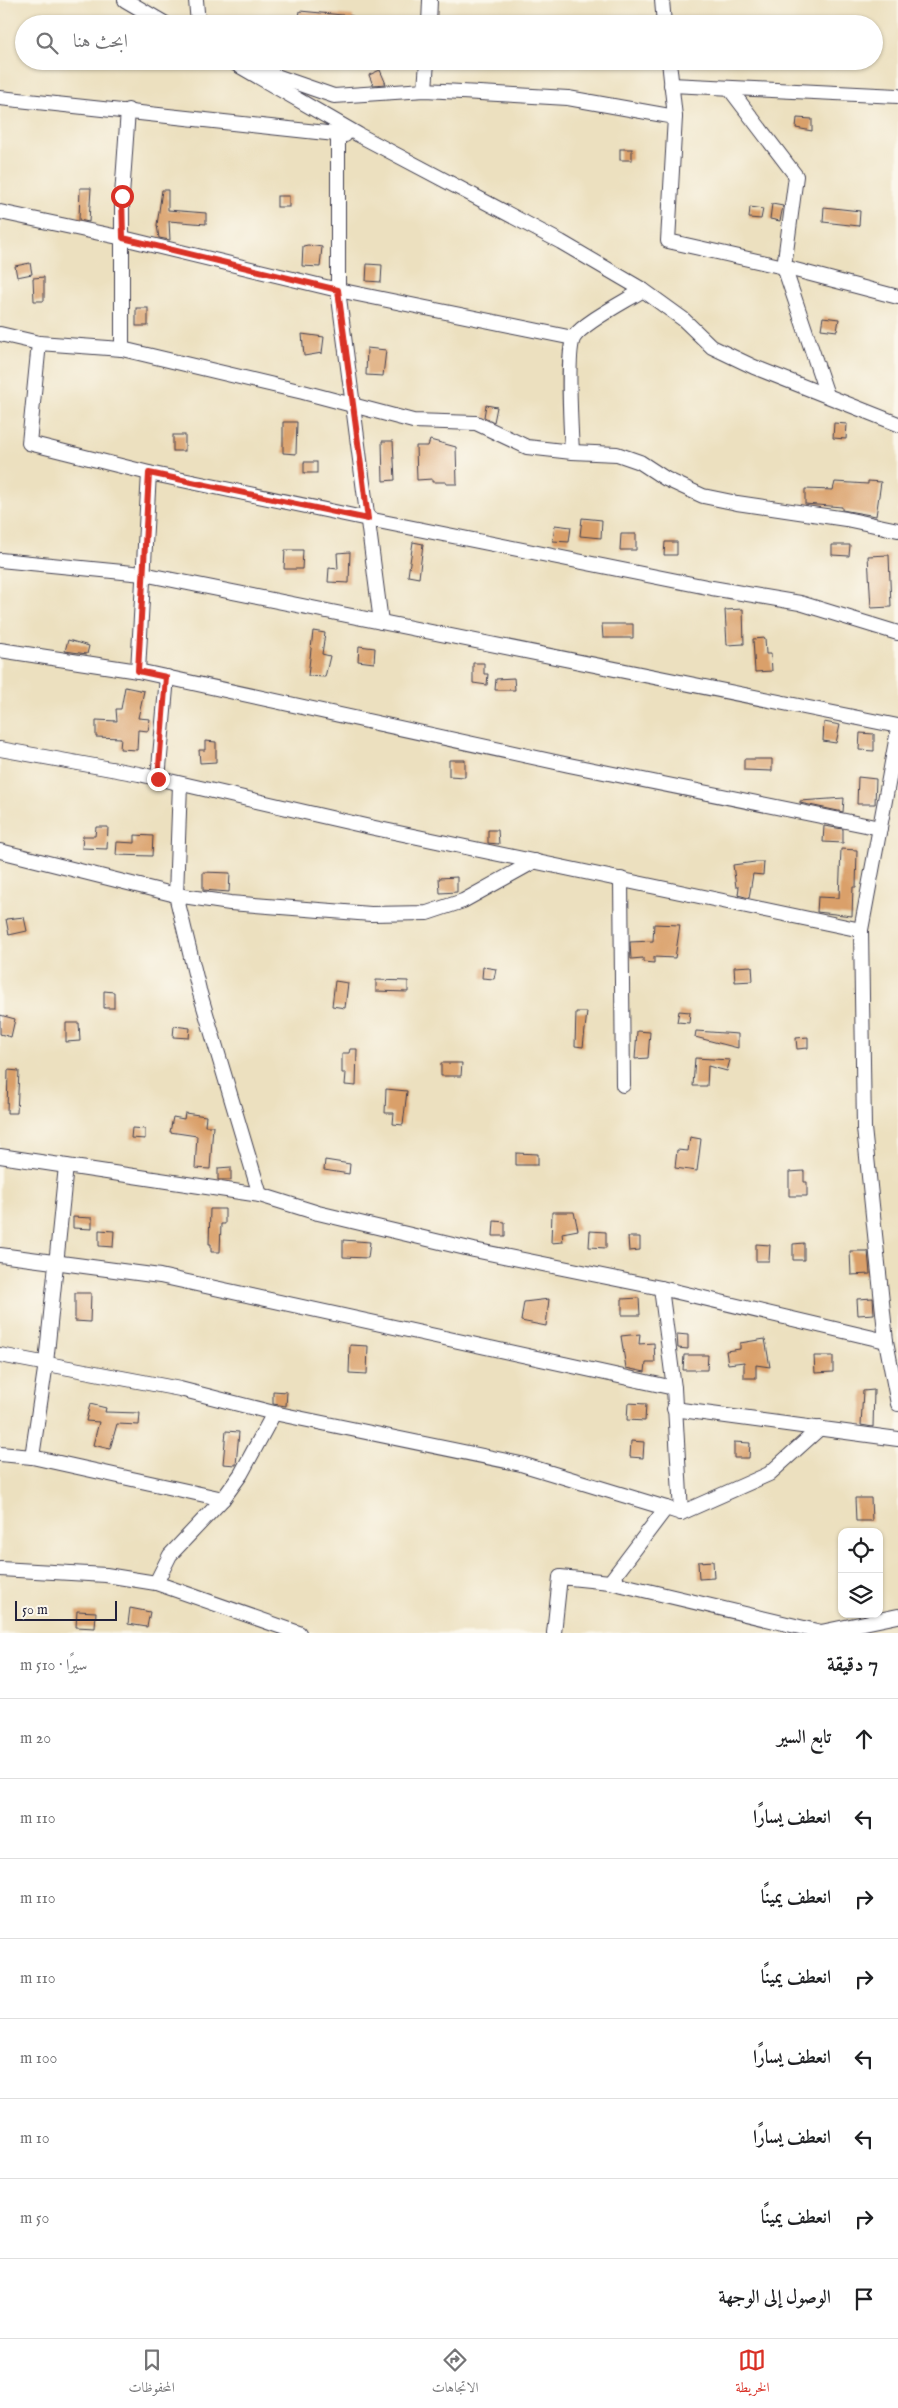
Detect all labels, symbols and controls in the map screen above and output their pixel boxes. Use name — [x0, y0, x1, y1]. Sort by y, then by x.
search box — [15, 15, 883, 70]
icon: search — [33, 29, 61, 57]
text: ابحث هنا — [73, 30, 128, 54]
route start — [111, 185, 134, 208]
route end — [147, 768, 170, 791]
map controls — [838, 1528, 883, 1618]
button: locate — [838, 1528, 883, 1573]
button: layers — [838, 1573, 883, 1618]
scale bar — [15, 1598, 118, 1621]
text: 50 m — [22, 1601, 48, 1619]
text: 7 دقيقة — [827, 1652, 878, 1679]
text: سيرًا · 510 m — [20, 1656, 87, 1676]
icon: ahead — [850, 1725, 878, 1753]
text: تابع السير — [777, 1726, 831, 1750]
text: 20 m — [20, 1729, 51, 1749]
icon: left — [850, 1805, 878, 1833]
text: انعطف يسارًا — [753, 1806, 831, 1830]
text: 110 m — [20, 1809, 56, 1829]
icon: right — [850, 1885, 878, 1913]
text: انعطف يمينًا — [761, 1886, 831, 1910]
text: 110 m — [20, 1889, 56, 1909]
icon: right — [850, 1965, 878, 1993]
text: انعطف يمينًا — [761, 1966, 831, 1990]
text: 110 m — [20, 1969, 56, 1989]
icon: left — [850, 2045, 878, 2073]
text: انعطف يسارًا — [753, 2046, 831, 2070]
text: 100 m — [20, 2049, 57, 2069]
icon: left — [850, 2125, 878, 2153]
text: انعطف يسارًا — [753, 2126, 831, 2150]
text: 10 m — [20, 2129, 50, 2149]
icon: right — [850, 2205, 878, 2233]
text: انعطف يمينًا — [761, 2206, 831, 2230]
text: 50 m — [20, 2209, 49, 2229]
icon: arrive — [850, 2285, 878, 2313]
text: الوصول إلى الوجهة — [719, 2286, 831, 2310]
tab: المحفوظات — [129, 2346, 175, 2401]
tab: الاتجاهات — [432, 2346, 478, 2401]
tab: الخريطة — [735, 2346, 770, 2401]

